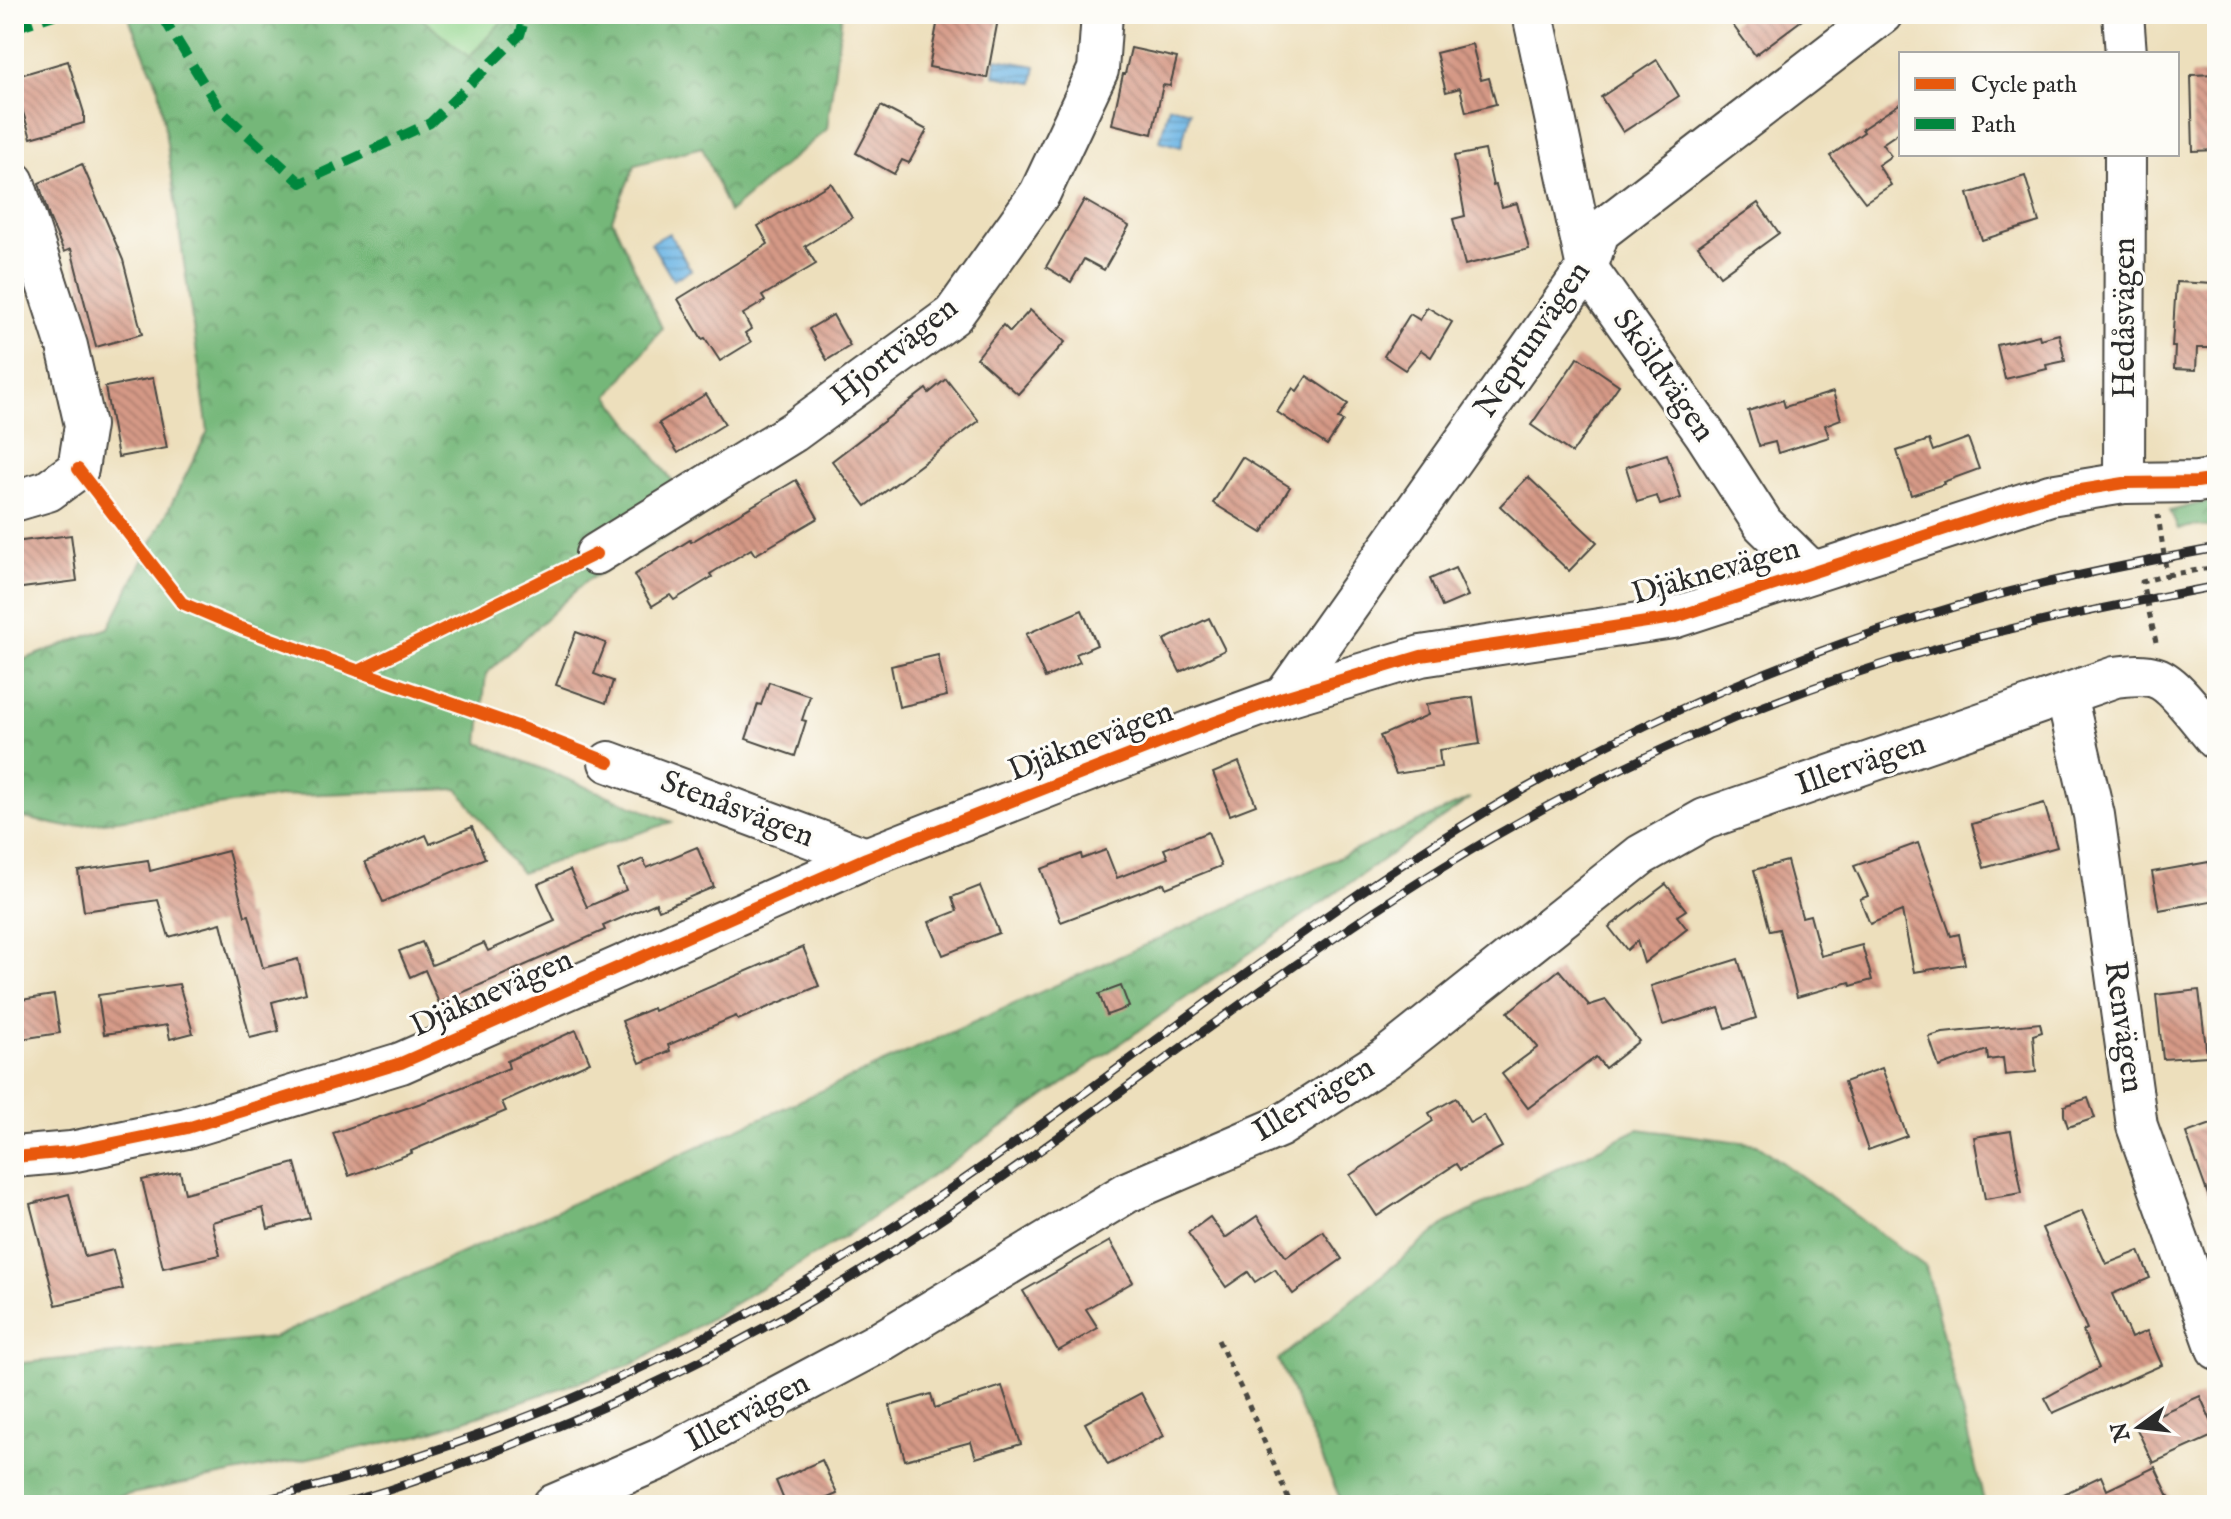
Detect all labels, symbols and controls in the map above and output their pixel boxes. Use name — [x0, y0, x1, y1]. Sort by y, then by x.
legend — [1899, 52, 2179, 156]
text: Cycle path — [1971, 70, 2077, 101]
text: Path — [1971, 110, 2016, 141]
street label: Hedåsvägen — [2105, 238, 2146, 398]
street label: Neptunvägen — [1466, 254, 1600, 426]
street label: Hjortvägen — [823, 288, 967, 416]
street label: Sköldvägen — [1602, 302, 1724, 450]
street label: Djäknevägen — [1627, 528, 1805, 616]
street label: Djäknevägen — [1003, 692, 1179, 792]
street label: Illervägen — [1791, 724, 1931, 806]
street label: Stenåsvägen — [654, 762, 820, 858]
street label: Djäknevägen — [405, 940, 579, 1048]
street label: Renvägen — [2093, 959, 2153, 1095]
street label: Illervägen — [1246, 1048, 1382, 1152]
street label: Illervägen — [679, 1363, 817, 1463]
north arrow — [2099, 1387, 2179, 1467]
text: N — [2106, 1419, 2138, 1445]

